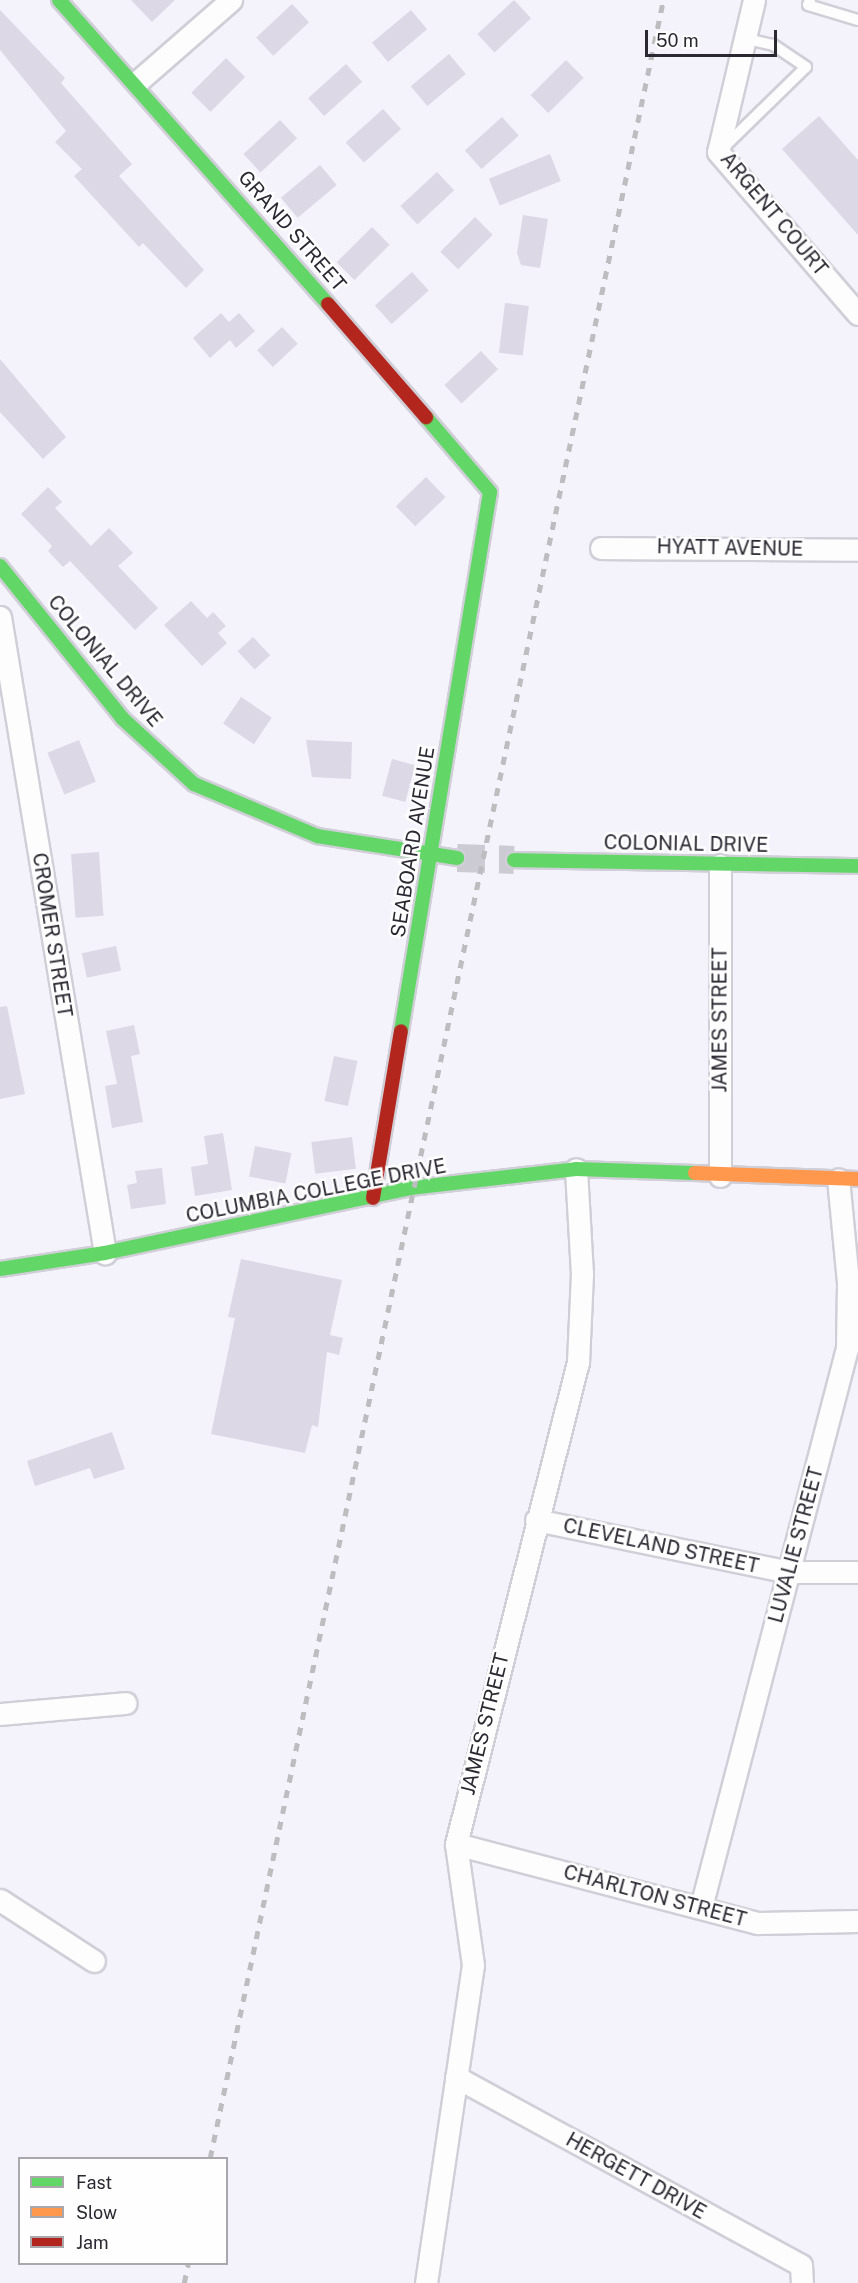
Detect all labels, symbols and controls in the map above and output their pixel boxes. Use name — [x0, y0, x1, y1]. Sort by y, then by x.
scale bar — [648, 18, 780, 56]
text: 50 m — [656, 30, 699, 51]
street label: ARGENT COURT — [715, 147, 833, 281]
street label: GRAND STREET — [233, 166, 351, 296]
street label: HYATT AVENUE — [656, 535, 804, 561]
street label: COLONIAL DRIVE — [43, 590, 167, 732]
street label: SEABOARD AVENUE — [386, 745, 440, 939]
street label: COLONIAL DRIVE — [604, 831, 768, 857]
street label: CROMER STREET — [27, 851, 77, 1019]
street label: JAMES STREET — [708, 947, 732, 1093]
street label: COLUMBIA COLLEGE DRIVE — [184, 1154, 448, 1228]
street label: LUVALIE STREET — [764, 1464, 828, 1626]
street label: CLEVELAND STREET — [561, 1514, 761, 1578]
street label: JAMES STREET — [456, 1651, 514, 1797]
street label: CHARLTON STREET — [561, 1860, 749, 1932]
street label: HERGETT DRIVE — [562, 2128, 710, 2224]
legend — [18, 2157, 228, 2265]
text: Fast — [76, 2172, 112, 2193]
text: Slow — [76, 2202, 117, 2223]
text: Jam — [76, 2232, 109, 2253]

